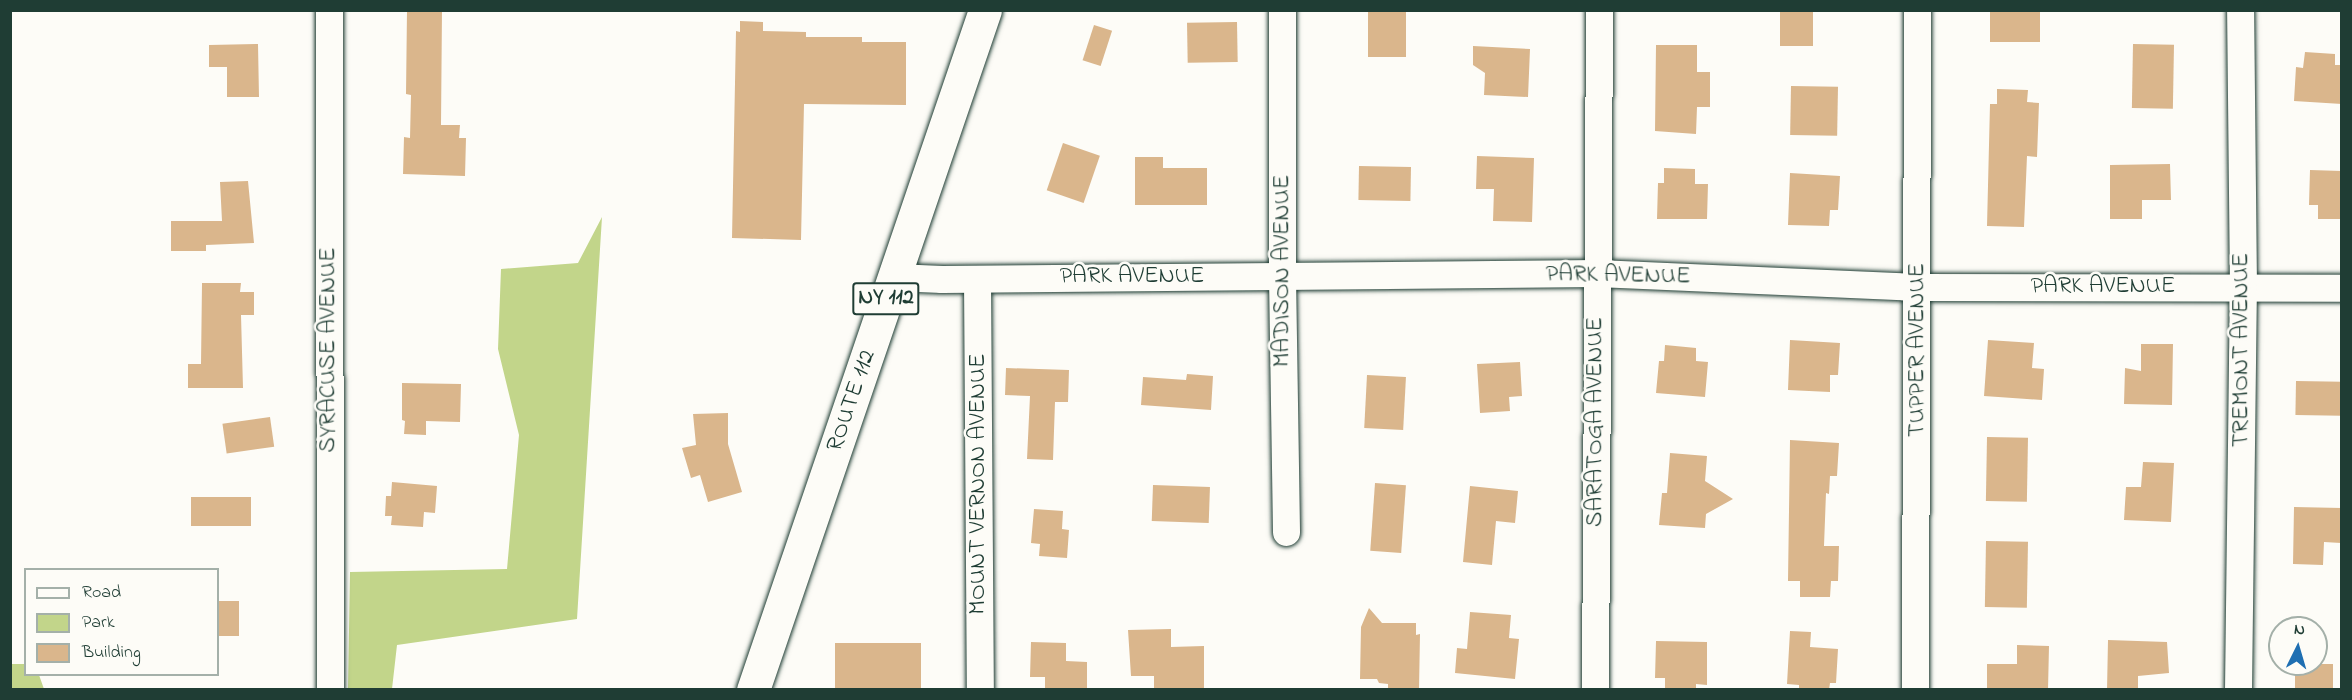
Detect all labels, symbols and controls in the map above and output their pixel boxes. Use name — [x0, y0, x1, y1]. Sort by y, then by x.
street label: MADISON AVENUE — [1269, 175, 1297, 367]
street label: SYRACUSE AVENUE — [315, 247, 343, 453]
street label: TREMONT AVENUE — [2228, 253, 2256, 447]
street label: PARK AVENUE — [1545, 260, 1691, 292]
street label: PARK AVENUE — [1060, 263, 1204, 291]
street label: TUPPER AVENUE — [1904, 263, 1932, 437]
street label: PARK AVENUE — [2031, 273, 2175, 301]
road number: NY 112 — [852, 280, 920, 318]
street label: SARATOGA AVENUE — [1582, 317, 1610, 527]
street label: ROUTE 112 — [821, 346, 883, 456]
street label: MOUNT VERNON AVENUE — [965, 353, 993, 615]
legend — [24, 568, 219, 676]
text: Road — [82, 580, 121, 606]
text: Park — [82, 610, 115, 636]
north arrow — [2268, 616, 2328, 676]
text: N — [2293, 618, 2306, 642]
text: Building — [82, 640, 141, 666]

